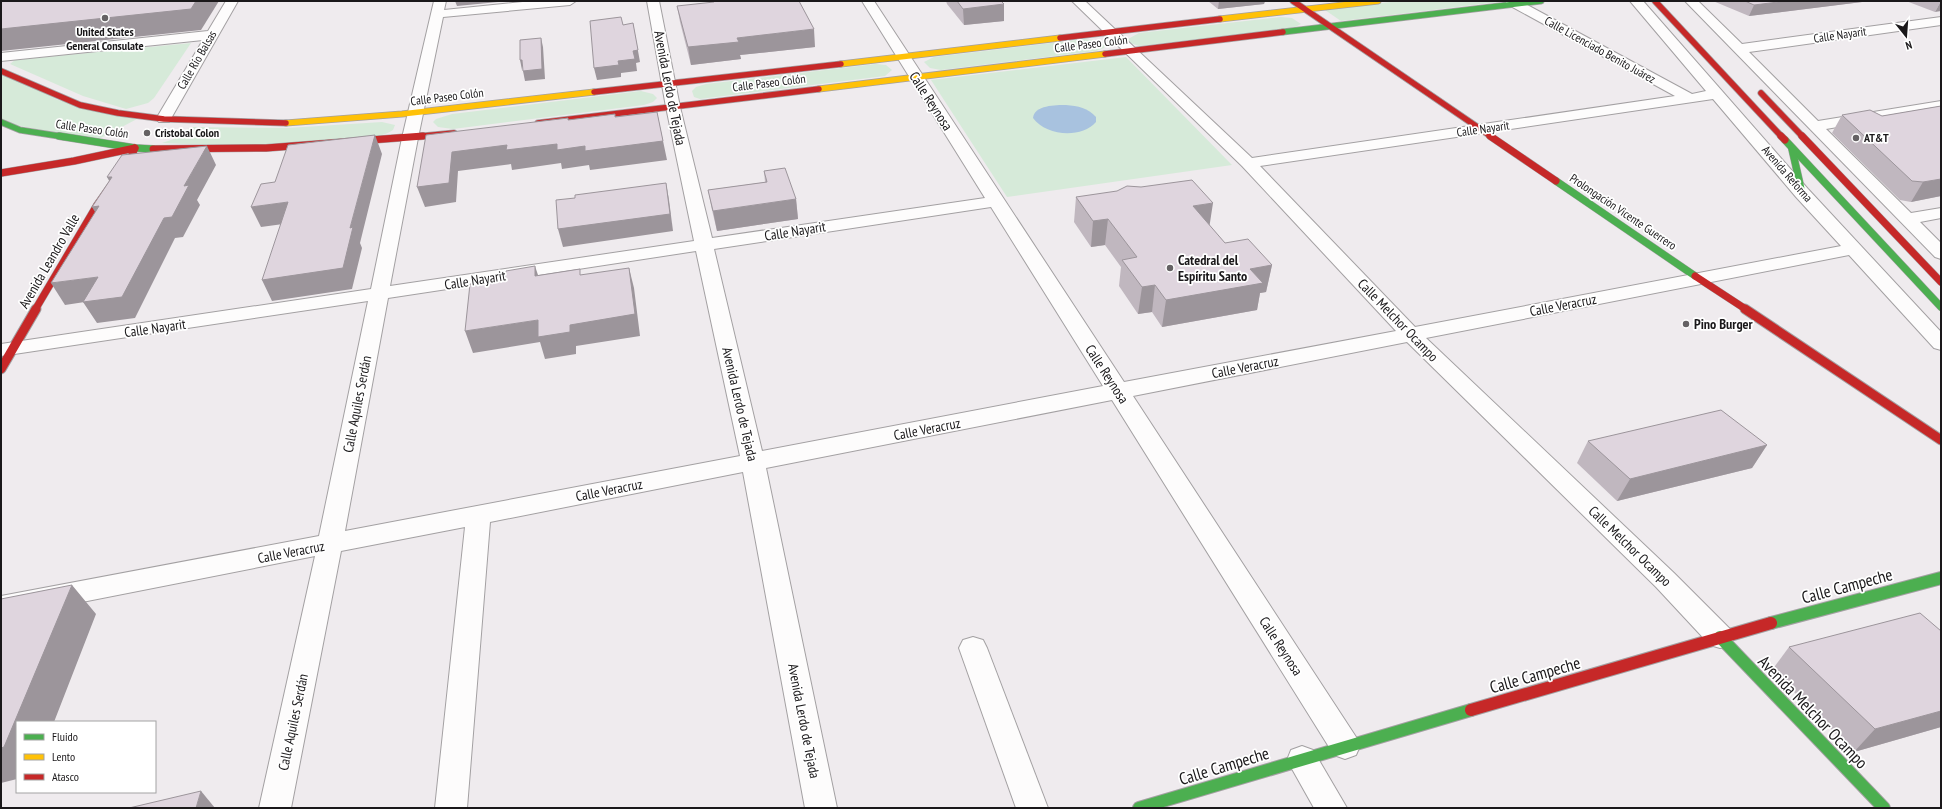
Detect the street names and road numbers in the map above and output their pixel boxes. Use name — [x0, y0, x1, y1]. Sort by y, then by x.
street label: Calle Licenciado Benito Juárez — [1542, 13, 1658, 86]
street label: Calle Nayarit — [1813, 23, 1868, 46]
street label: Calle Río Balsas — [174, 28, 219, 92]
street label: Avenida Lerdo de Tejada — [650, 29, 690, 147]
street label: Calle Paseo Colón — [1054, 32, 1128, 55]
street label: Calle Reynosa — [905, 68, 957, 134]
street label: Calle Paseo Colón — [732, 71, 806, 94]
street label: Calle Paseo Colón — [410, 85, 484, 108]
street label: Calle Paseo Colón — [55, 116, 129, 141]
street label: Calle Nayarit — [1456, 117, 1511, 140]
street label: Avenida Reforma — [1759, 142, 1816, 205]
street label: Prolongación Vicente Guerrero — [1567, 170, 1680, 253]
street label: Avenida Leandro Valle — [15, 210, 83, 312]
street label: Calle Nayarit — [763, 217, 827, 245]
street label: Calle Nayarit — [443, 266, 507, 294]
street label: Calle Melchor Ocampo — [1354, 275, 1442, 365]
street label: Calle Veracruz — [1528, 290, 1598, 320]
street label: Calle Nayarit — [123, 315, 187, 341]
street label: Calle Reynosa — [1081, 341, 1133, 407]
street label: Avenida Lerdo de Tejada — [718, 345, 762, 463]
street label: Calle Veracruz — [1210, 352, 1280, 382]
street label: Calle Aquiles Serdán — [339, 354, 375, 454]
street label: Calle Veracruz — [892, 414, 962, 444]
street label: Calle Veracruz — [574, 475, 644, 505]
street label: Calle Melchor Ocampo — [1585, 502, 1675, 590]
street label: Calle Veracruz — [256, 537, 326, 567]
street label: Calle Campeche — [1799, 563, 1895, 609]
street label: Calle Reynosa — [1255, 613, 1307, 679]
street label: Avenida Melchor Ocampo — [1753, 651, 1873, 773]
street label: Calle Campeche — [1487, 652, 1583, 698]
street label: Avenida Lerdo de Tejada — [784, 662, 824, 780]
street label: Calle Aquiles Serdán — [274, 672, 312, 772]
street label: Calle Campeche — [1176, 742, 1272, 790]

